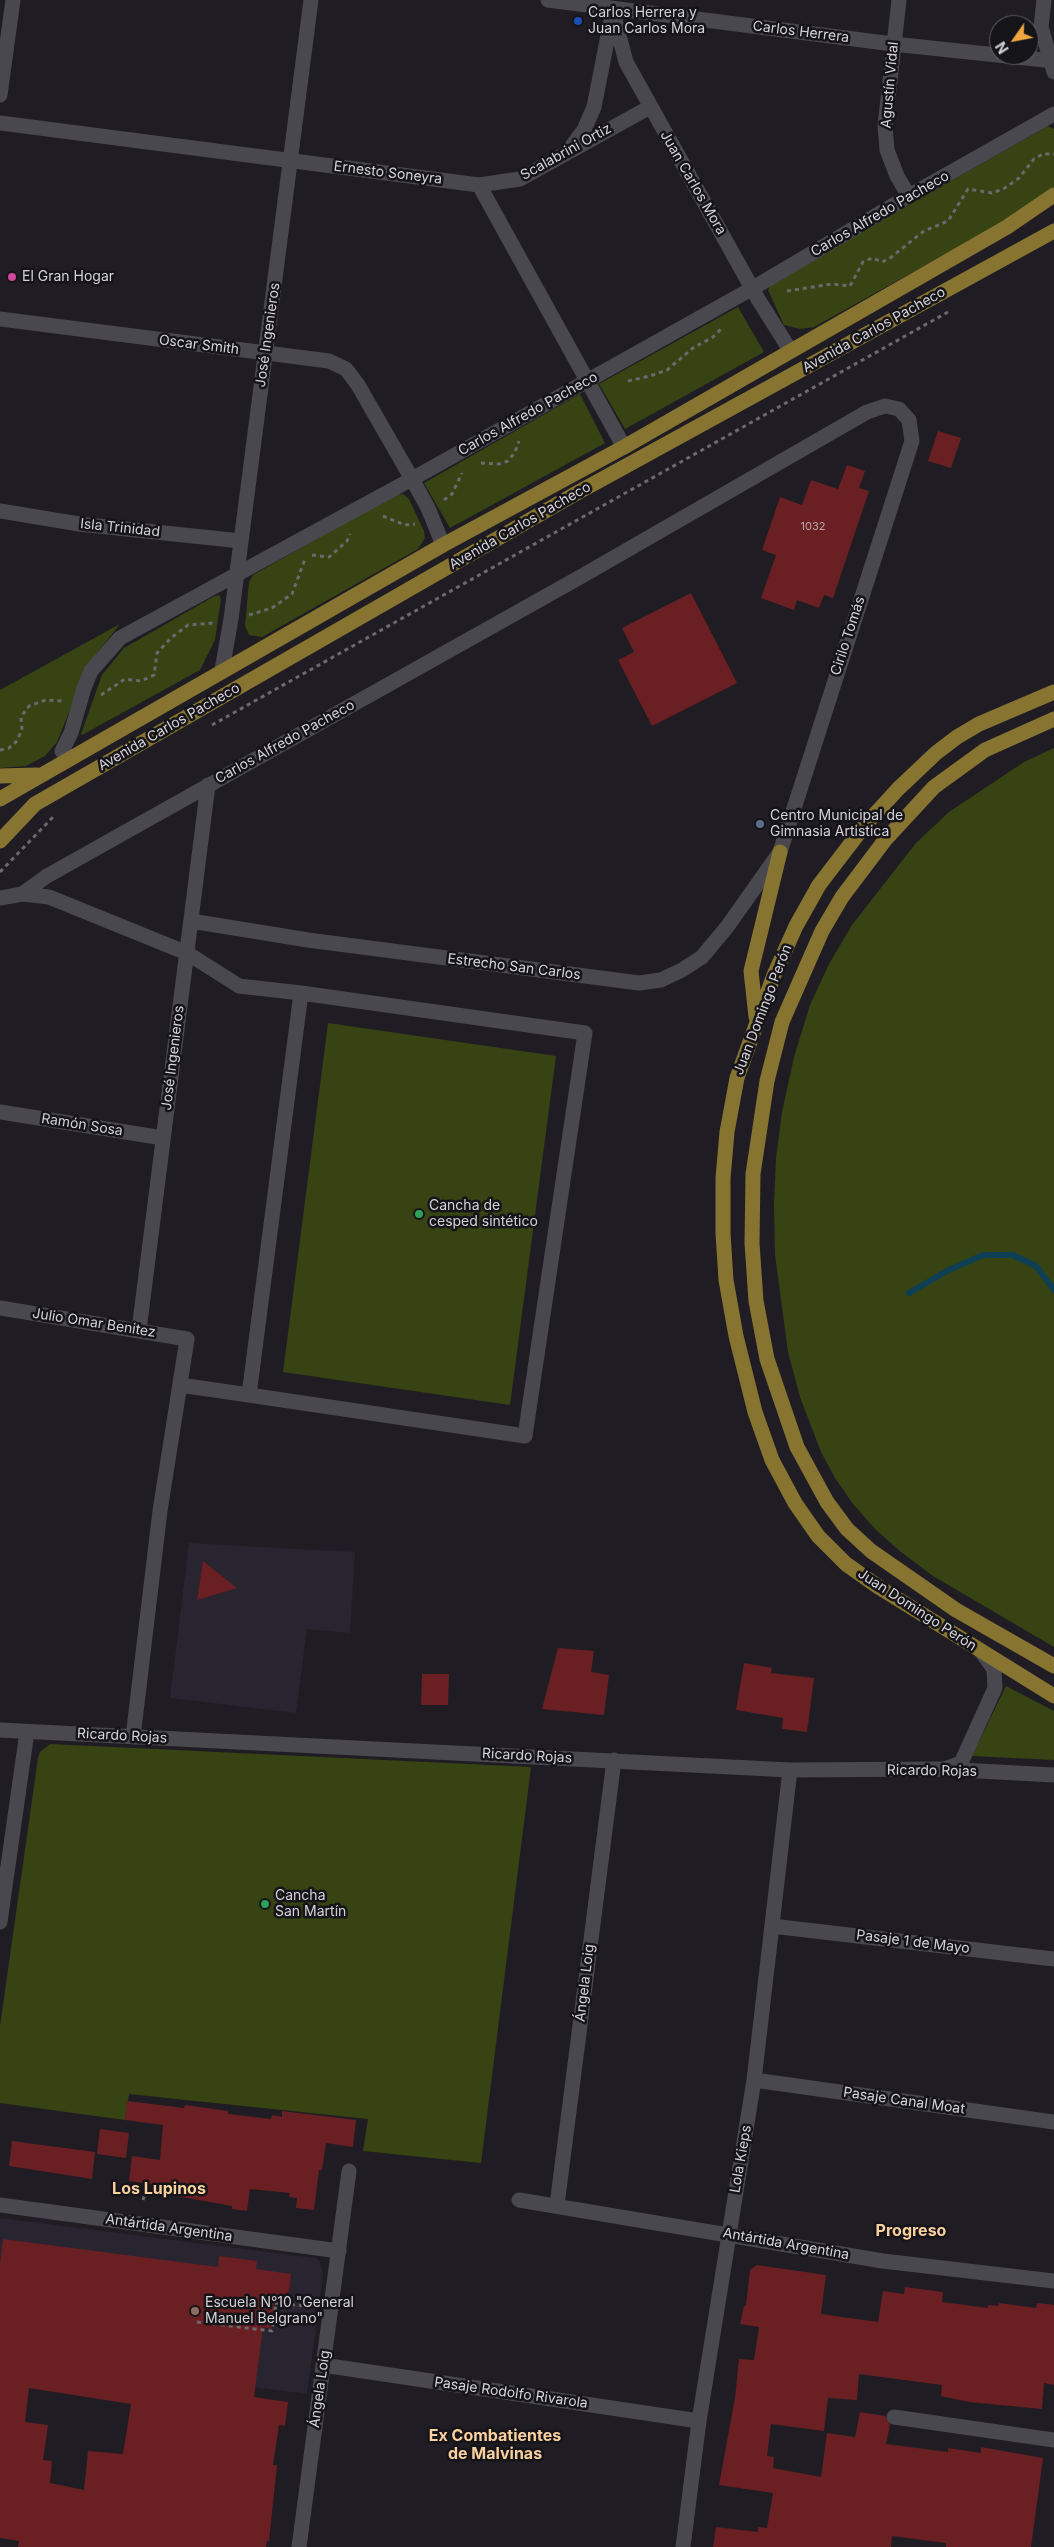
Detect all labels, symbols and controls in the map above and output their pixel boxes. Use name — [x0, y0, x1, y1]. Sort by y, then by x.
place label: Carlos Herrera y Juan Carlos Mora — [588, 5, 705, 38]
marker: Carlos Herrera y Juan Carlos Mora — [572, 15, 584, 27]
north arrow — [989, 15, 1039, 65]
street label: Carlos Herrera — [752, 18, 850, 46]
text: N — [992, 39, 1012, 57]
street label: Agustín Vidal — [878, 41, 902, 129]
street label: Scalabrini Ortiz — [518, 120, 614, 184]
street label: Juan Carlos Mora — [656, 128, 730, 238]
street label: Ernesto Soneyra — [333, 158, 443, 188]
street label: Carlos Alfredo Pacheco — [808, 168, 952, 260]
place label: El Gran Hogar — [22, 269, 114, 285]
marker: El Gran Hogar — [6, 271, 18, 283]
street label: José Ingenieros — [252, 282, 284, 388]
street label: Avenida Carlos Pacheco — [800, 284, 948, 376]
street label: Oscar Smith — [158, 332, 240, 358]
street label: Carlos Alfredo Pacheco — [455, 369, 601, 459]
street label: Avenida Carlos Pacheco — [446, 479, 594, 573]
street label: Isla Trinidad — [79, 515, 161, 541]
house number: 1032 — [801, 520, 825, 534]
street label: Cirilo Tomás — [827, 594, 869, 678]
street label: Avenida Carlos Pacheco — [95, 680, 243, 774]
street label: Carlos Alfredo Pacheco — [212, 697, 358, 787]
place label: Centro Municipal de Gimnasia Artistica — [770, 808, 903, 840]
marker: Centro Municipal de Gimnasia Artistica — [754, 818, 766, 830]
street label: Juan Domingo Perón — [730, 942, 796, 1078]
street label: Estrecho San Carlos — [446, 950, 582, 984]
street label: José Ingenieros — [158, 1005, 188, 1111]
street label: Ramón Sosa — [40, 1110, 124, 1140]
place label: Cancha de cesped sintético — [429, 1198, 538, 1230]
marker: Cancha de cesped sintético — [413, 1208, 425, 1220]
street label: Julio Omar Benitez — [31, 1305, 157, 1341]
street label: Juan Domingo Perón — [854, 1565, 980, 1655]
street label: Ricardo Rojas — [77, 1725, 167, 1747]
street label: Ricardo Rojas — [482, 1745, 572, 1767]
street label: Ricardo Rojas — [887, 1762, 977, 1780]
place label: Cancha San Martín — [275, 1888, 346, 1920]
marker: Cancha San Martín — [259, 1898, 271, 1910]
street label: Pasaje 1 de Mayo — [855, 1927, 971, 1957]
street label: Ángela Loig — [572, 1943, 598, 2023]
street label: Pasaje Canal Moat — [842, 2084, 966, 2118]
street label: Lola Kieps — [727, 2124, 755, 2194]
district label: Los Lupinos — [112, 2179, 206, 2199]
street label: Antártida Argentina — [104, 2211, 234, 2245]
district label: Progreso — [876, 2221, 946, 2241]
street label: Antártida Argentina — [721, 2225, 851, 2263]
place label: Escuela N°10 "General Manuel Belgrano" — [205, 2295, 354, 2328]
marker: Escuela N°10 "General Manuel Belgrano" — [189, 2305, 201, 2317]
street label: Ángela Loig — [306, 2349, 334, 2429]
street label: Pasaje Rodolfo Rivarola — [433, 2374, 589, 2412]
district label: Ex Combatientes de Malvinas — [429, 2426, 561, 2464]

